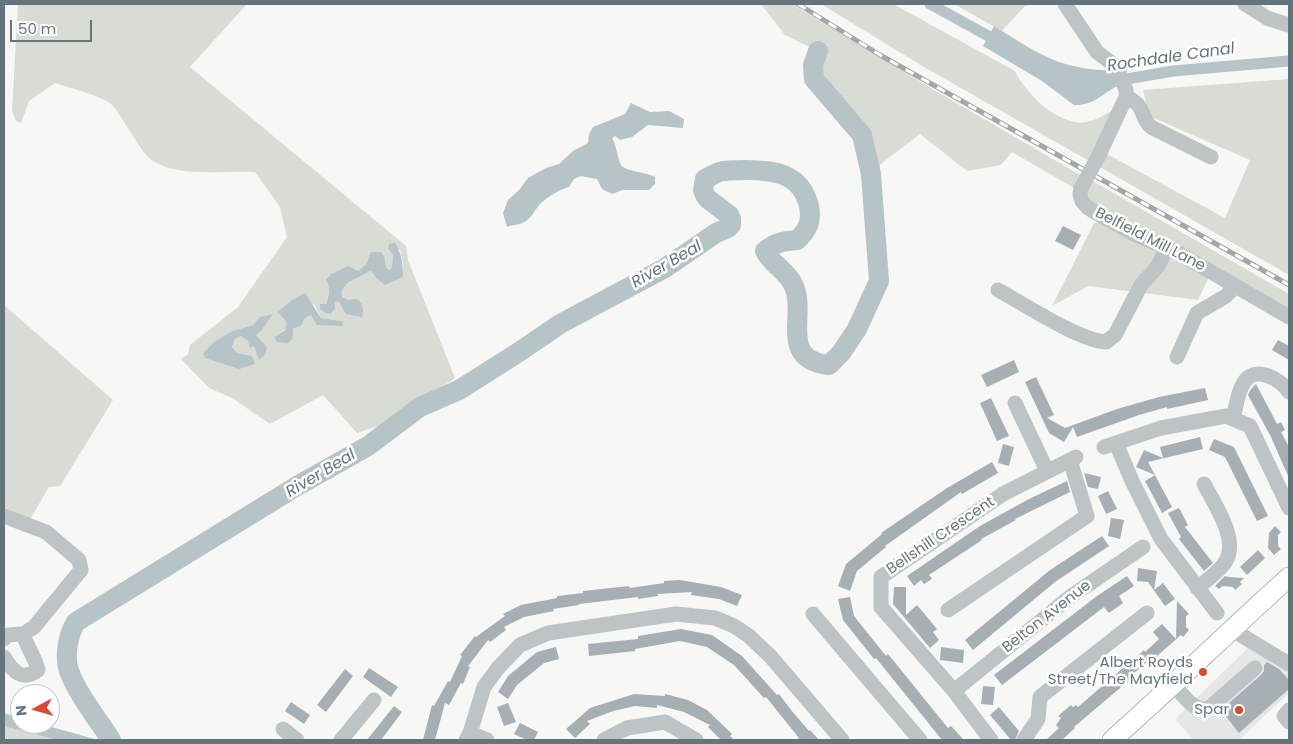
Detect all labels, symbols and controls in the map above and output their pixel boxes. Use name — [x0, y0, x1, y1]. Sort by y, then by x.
scale bar — [12, 10, 95, 42]
text: 50 m — [18, 18, 56, 39]
water label: Rochdale Canal — [1106, 40, 1236, 76]
street label: Belfield Mill Lane — [1092, 204, 1208, 276]
water label: River Beal — [629, 237, 705, 293]
water label: River Beal — [283, 446, 359, 502]
street label: Bellshill Crescent — [884, 493, 998, 579]
street label: Belton Avenue — [999, 577, 1095, 657]
place label: Albert Royds Street/The Mayfield — [1048, 654, 1193, 689]
marker: Albert Royds Street/The Mayfield — [1197, 666, 1209, 678]
north arrow — [10, 684, 60, 734]
place label: Spar — [1194, 701, 1229, 719]
text: N — [11, 704, 32, 717]
marker: Spar — [1233, 704, 1245, 716]

